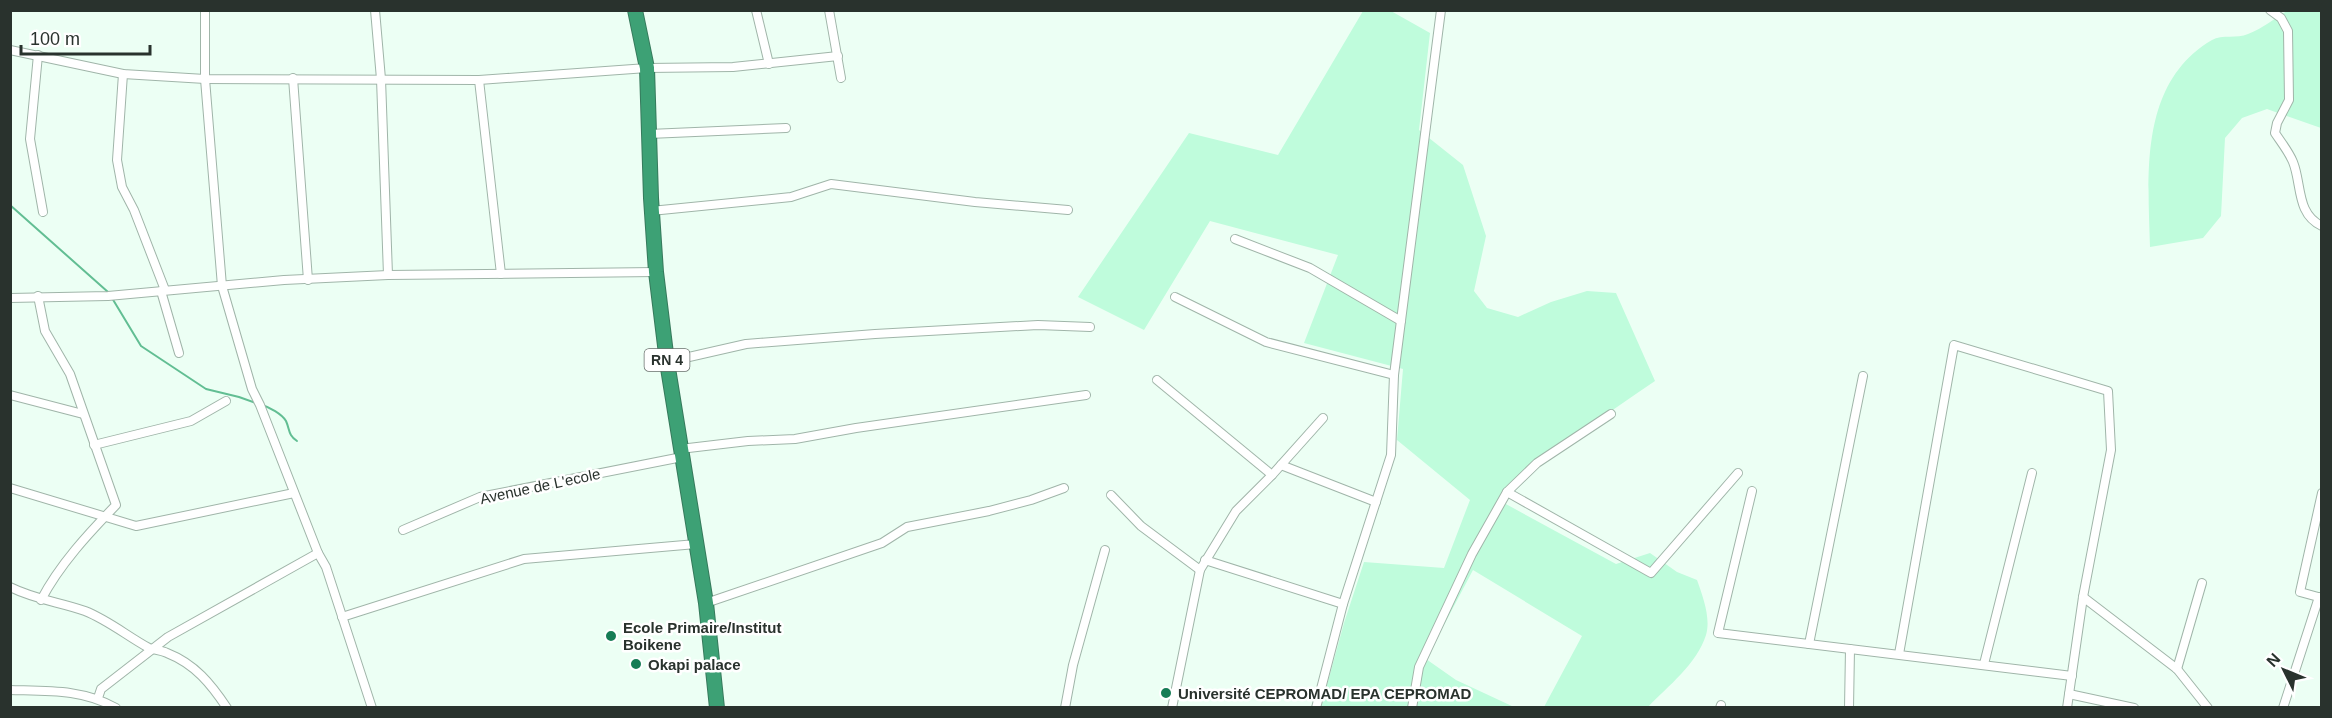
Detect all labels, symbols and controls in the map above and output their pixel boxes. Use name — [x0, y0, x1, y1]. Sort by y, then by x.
scale bar — [21, 18, 150, 56]
text: 100 m — [30, 29, 80, 49]
road number: RN 4 — [644, 349, 690, 371]
street label: Avenue de L'ecole — [478, 465, 602, 507]
place label: Ecole Primaire/Institut Boikene — [623, 619, 781, 653]
marker: Ecole Primaire/Institut Boikene — [604, 629, 618, 643]
north arrow — [2254, 640, 2314, 700]
text: N — [2263, 650, 2284, 670]
place label: Okapi palace — [648, 656, 741, 673]
marker: Okapi palace — [629, 657, 643, 671]
place label: Université CEPROMAD/ EPA CEPROMAD — [1178, 685, 1472, 702]
marker: Université CEPROMAD/ EPA CEPROMAD — [1159, 686, 1173, 700]

